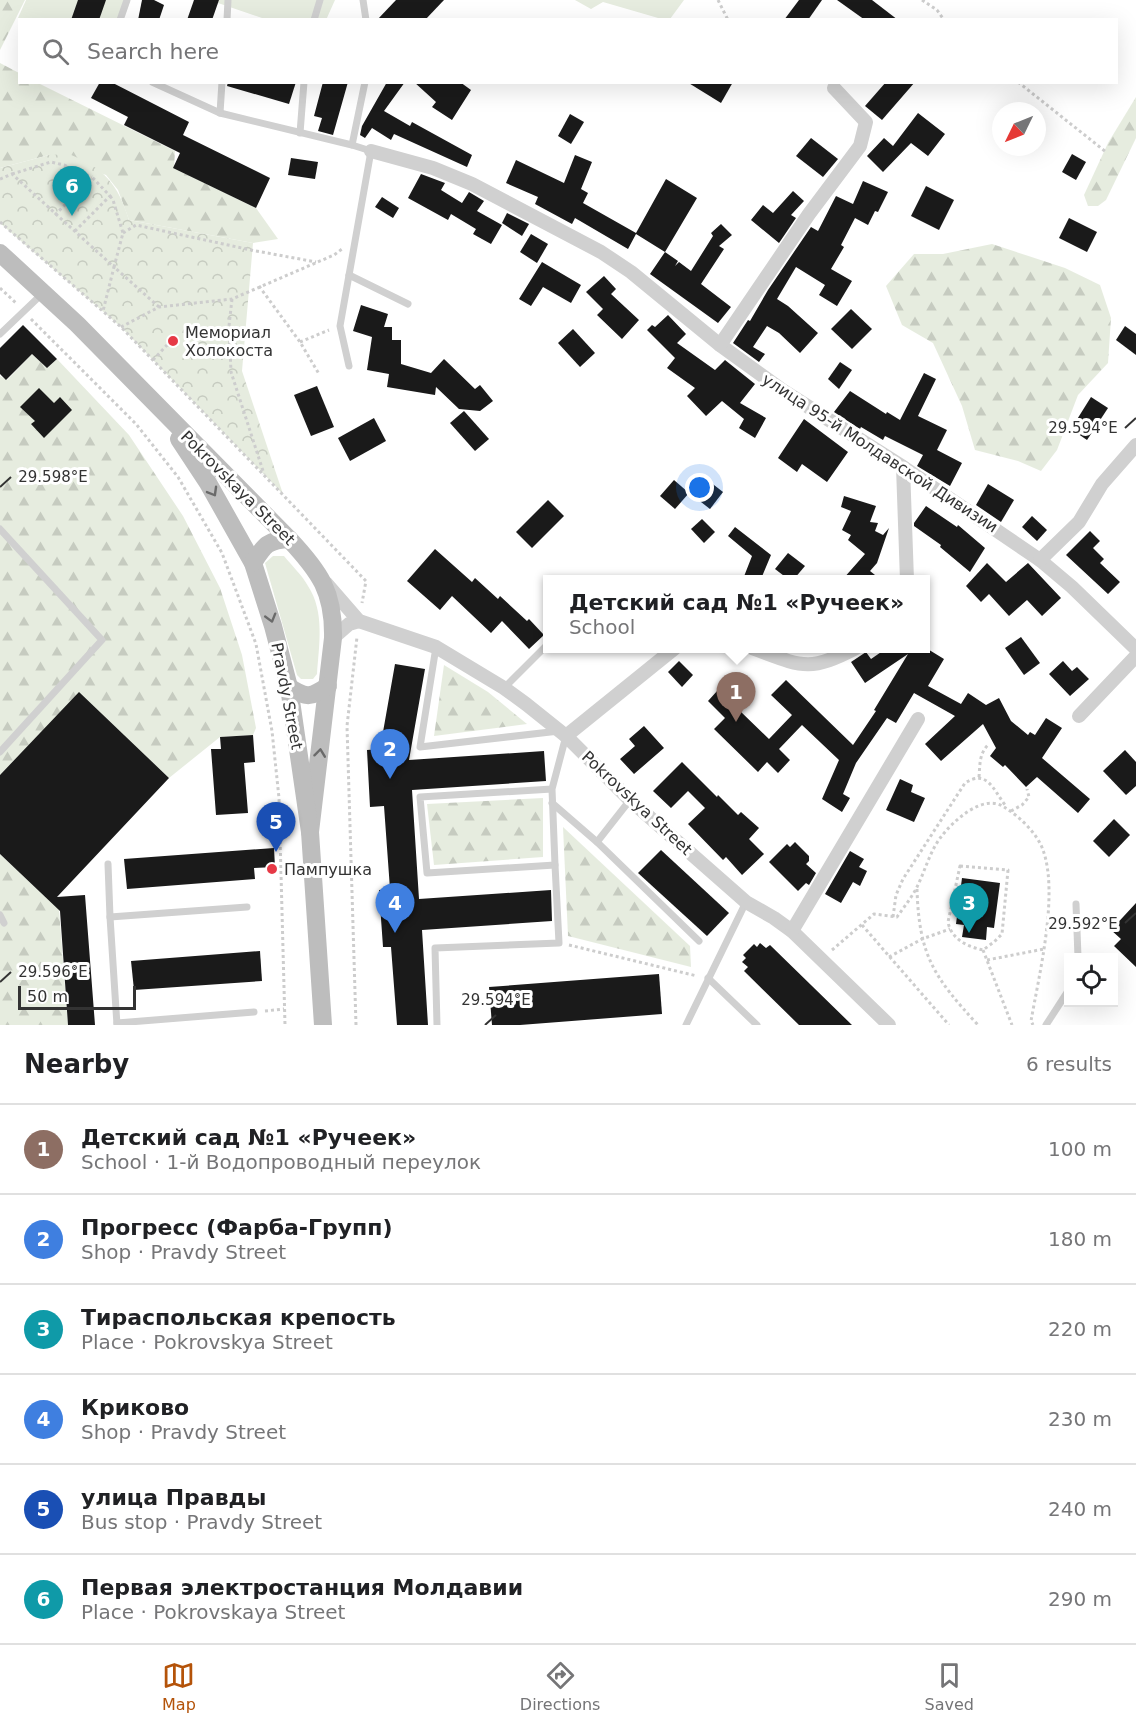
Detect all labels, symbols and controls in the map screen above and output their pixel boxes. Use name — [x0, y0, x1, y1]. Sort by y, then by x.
search box — [18, 18, 1118, 84]
icon: search — [39, 35, 72, 68]
text: Search here — [87, 39, 219, 64]
north arrow — [992, 102, 1046, 156]
pin: 6 — [52, 166, 92, 216]
place label: Мемориал Холокоста — [185, 323, 273, 360]
marker: Мемориал Холокоста — [166, 334, 180, 348]
street label: улица 95-й Молдавской Дивизии — [759, 369, 1001, 537]
text: 29.594°E — [1048, 419, 1118, 437]
street label: Pokrovskaya Street — [177, 427, 299, 549]
text: 29.598°E — [18, 468, 88, 486]
your location — [685, 473, 714, 502]
one-way arrow — [206, 486, 217, 496]
popup — [543, 575, 930, 653]
text: Детский сад №1 «Ручеек» — [569, 590, 904, 615]
one-way arrow — [264, 612, 276, 623]
text: School — [569, 615, 635, 639]
street label: Pravdy Street — [267, 641, 307, 751]
pin: 1 — [716, 672, 756, 722]
pin: 2 — [370, 730, 410, 779]
street label: Pokrovskya Street — [578, 747, 696, 859]
one-way arrow — [313, 748, 325, 757]
pin: 5 — [256, 802, 296, 852]
place label: Пампушка — [284, 860, 372, 879]
marker: Пампушка — [265, 862, 279, 876]
pin: 4 — [376, 884, 414, 933]
pin: 3 — [950, 884, 988, 933]
text: 29.592°E — [1048, 915, 1118, 933]
map controls — [1064, 953, 1118, 1007]
button: locate — [1064, 953, 1118, 1007]
text: 29.596°E — [18, 963, 88, 981]
scale bar — [18, 983, 136, 1010]
text: 50 m — [27, 987, 68, 1006]
text: 29.594°E — [461, 991, 531, 1009]
text: Nearby — [24, 1049, 129, 1079]
text: 6 results — [1026, 1052, 1112, 1076]
text: Детский сад №1 «Ручеек» — [81, 1125, 416, 1150]
text: 1 — [37, 1137, 50, 1161]
text: 100 m — [1048, 1137, 1112, 1161]
text: School · 1-й Водопроводный переулок — [81, 1150, 481, 1174]
text: Прогресс (Фарба-Групп) — [81, 1215, 393, 1240]
text: 2 — [37, 1227, 50, 1251]
text: 180 m — [1048, 1227, 1112, 1251]
text: Shop · Pravdy Street — [81, 1240, 286, 1264]
text: Тираспольская крепость — [81, 1305, 396, 1330]
text: 3 — [37, 1317, 50, 1341]
text: 220 m — [1048, 1317, 1112, 1341]
text: Place · Pokrovskya Street — [81, 1330, 333, 1354]
text: Криково — [81, 1395, 189, 1420]
text: 4 — [37, 1407, 50, 1431]
text: 230 m — [1048, 1407, 1112, 1431]
text: Shop · Pravdy Street — [81, 1420, 286, 1444]
text: улица Правды — [81, 1485, 266, 1510]
text: 5 — [37, 1497, 50, 1521]
text: 240 m — [1048, 1497, 1112, 1521]
text: Bus stop · Pravdy Street — [81, 1510, 322, 1534]
text: Первая электростанция Молдавии — [81, 1575, 523, 1600]
text: 6 — [37, 1587, 50, 1611]
text: 290 m — [1048, 1587, 1112, 1611]
text: Place · Pokrovskaya Street — [81, 1600, 345, 1624]
tab: Map — [162, 1659, 196, 1714]
tab: Directions — [520, 1659, 600, 1714]
tab: Saved — [925, 1659, 974, 1714]

